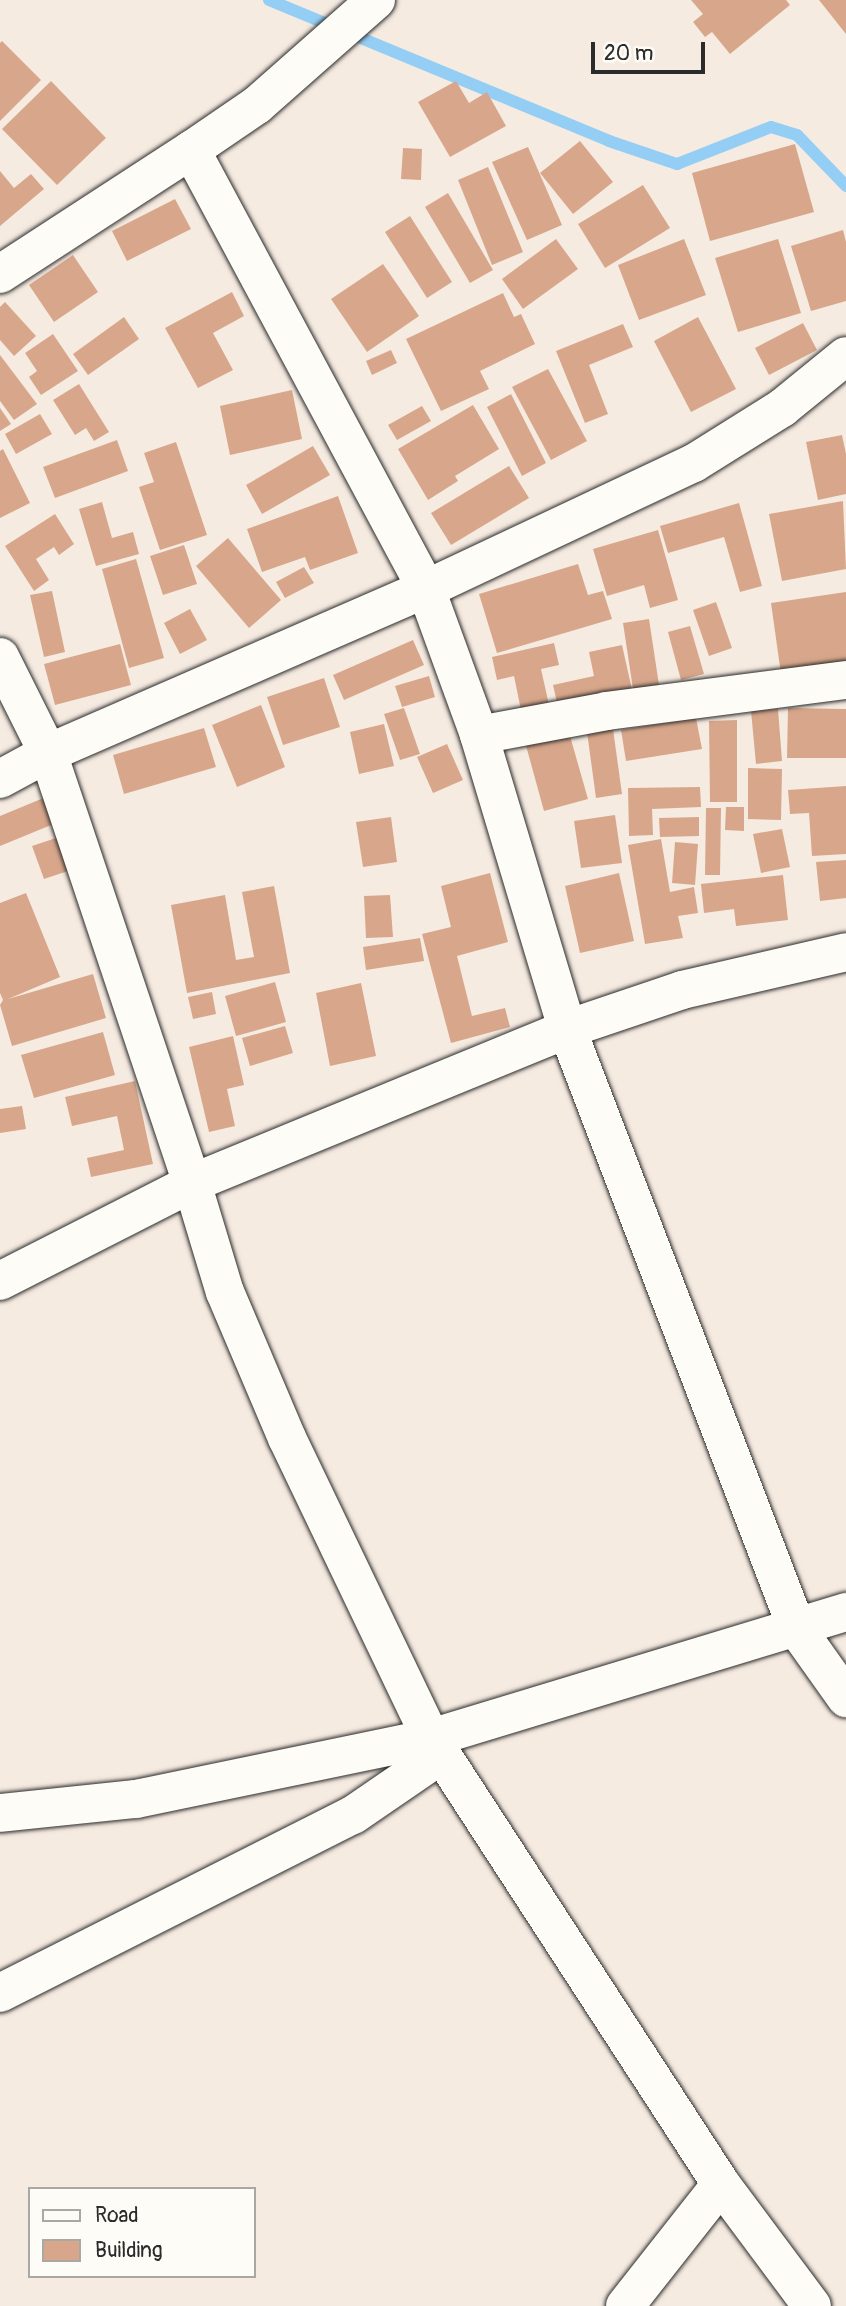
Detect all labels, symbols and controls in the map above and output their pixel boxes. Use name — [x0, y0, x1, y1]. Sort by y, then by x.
scale bar — [594, 28, 708, 72]
text: 20 m — [604, 40, 653, 67]
legend — [28, 2187, 256, 2278]
text: Road — [95, 2202, 139, 2229]
text: Building — [95, 2237, 162, 2264]

